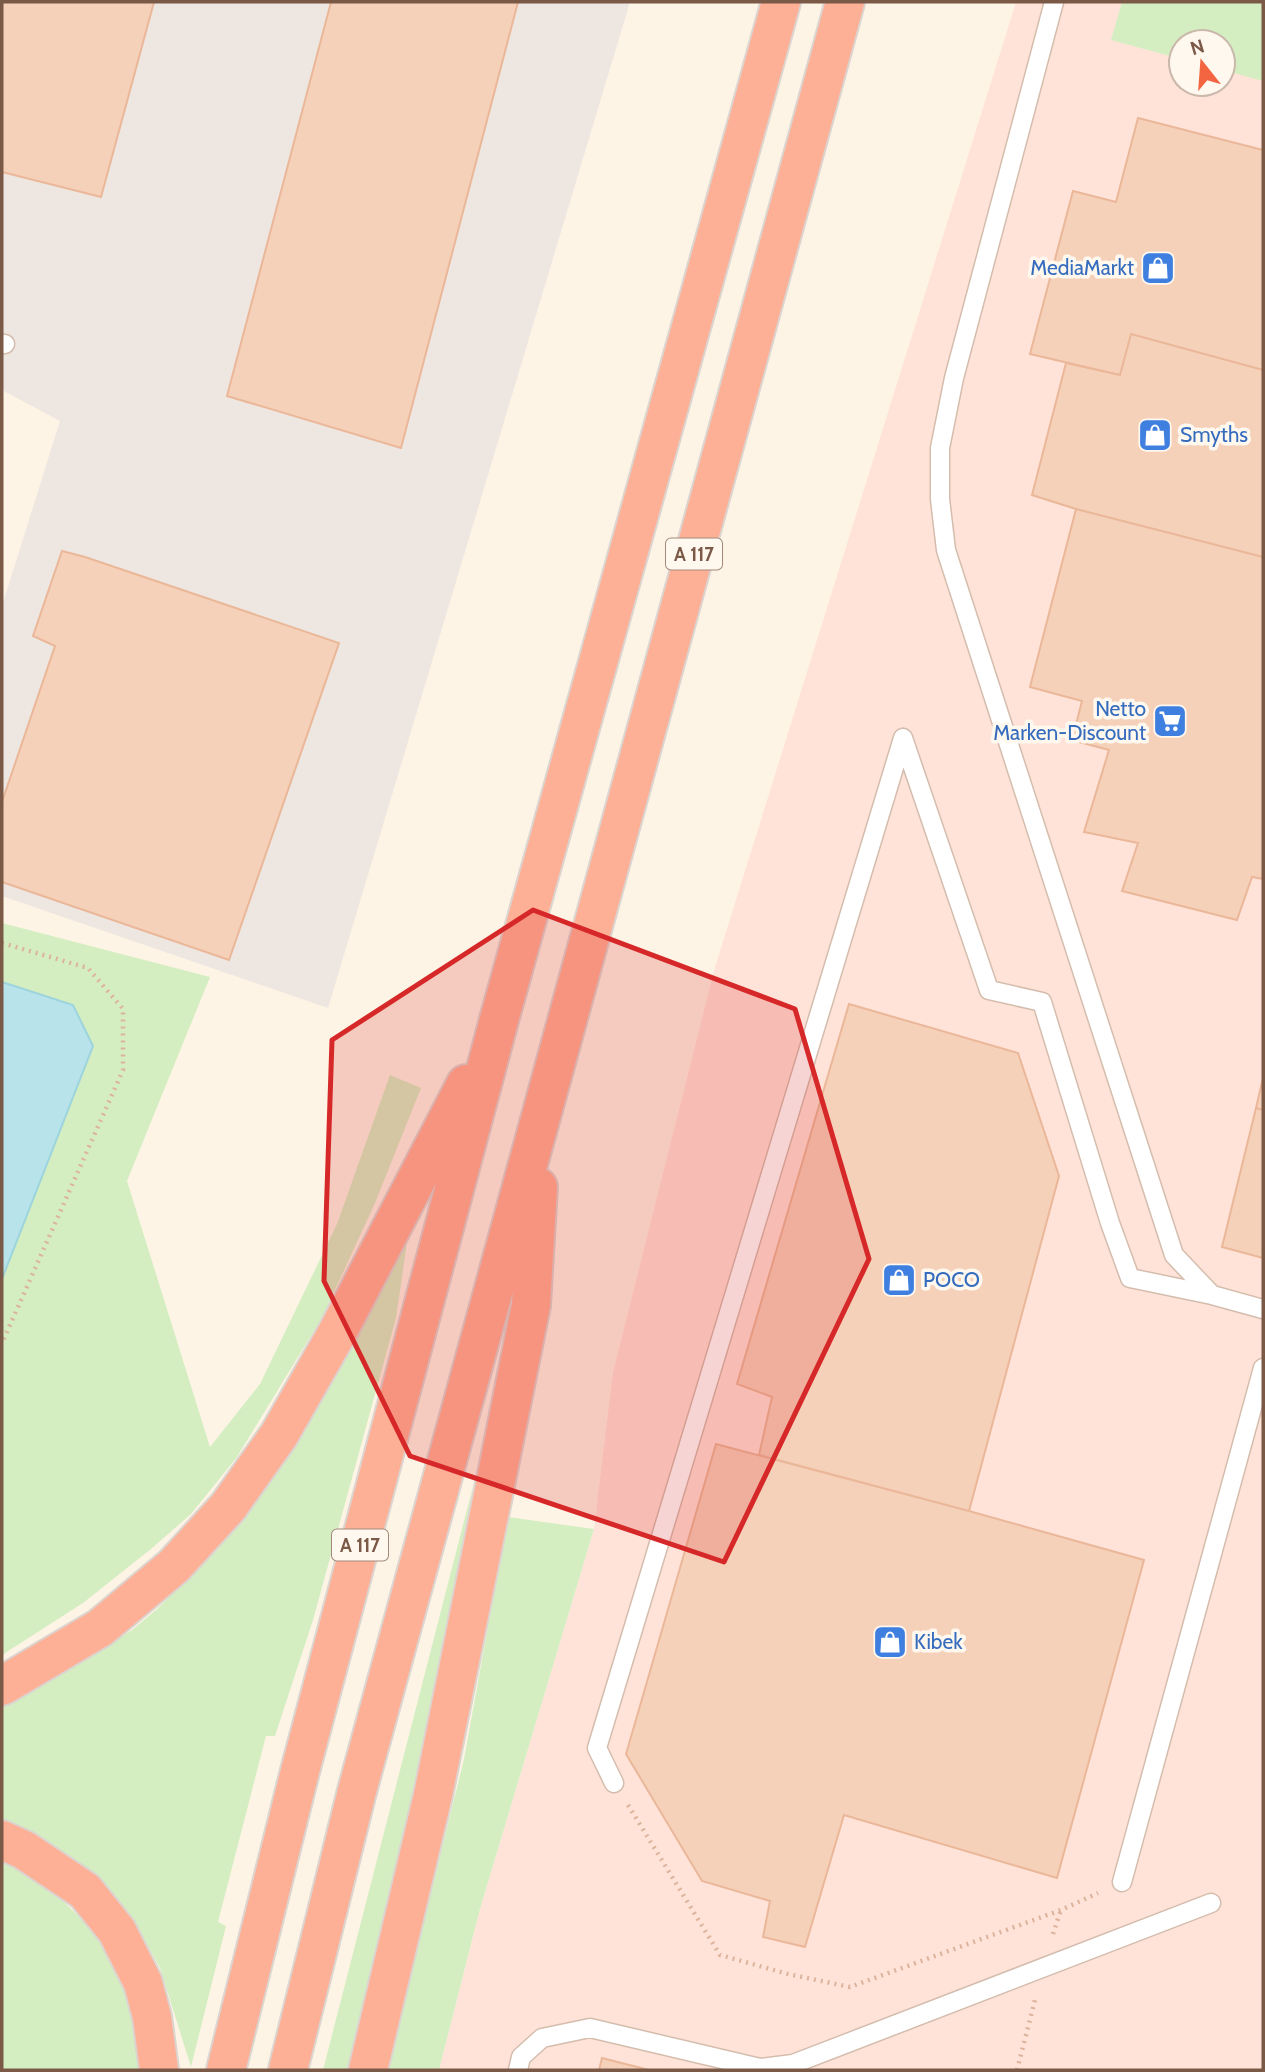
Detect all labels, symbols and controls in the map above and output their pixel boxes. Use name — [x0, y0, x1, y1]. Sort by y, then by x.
north arrow — [1167, 28, 1237, 98]
text: N — [1187, 34, 1207, 60]
shop icon: MediaMarkt — [1139, 249, 1177, 287]
place label: MediaMarkt — [1030, 255, 1134, 280]
shop icon: Smyths — [1136, 416, 1174, 454]
place label: Smyths — [1180, 422, 1248, 447]
road number: A 117 — [666, 538, 722, 569]
place label: Netto Marken-Discount — [993, 696, 1146, 745]
supermarket icon: Netto Marken-Discount — [1151, 702, 1189, 740]
shop icon: POCO — [880, 1261, 918, 1299]
place label: POCO — [923, 1267, 980, 1292]
road number: A 117 — [332, 1530, 388, 1560]
shop icon: Kibek — [871, 1623, 909, 1661]
place label: Kibek — [914, 1629, 963, 1654]

